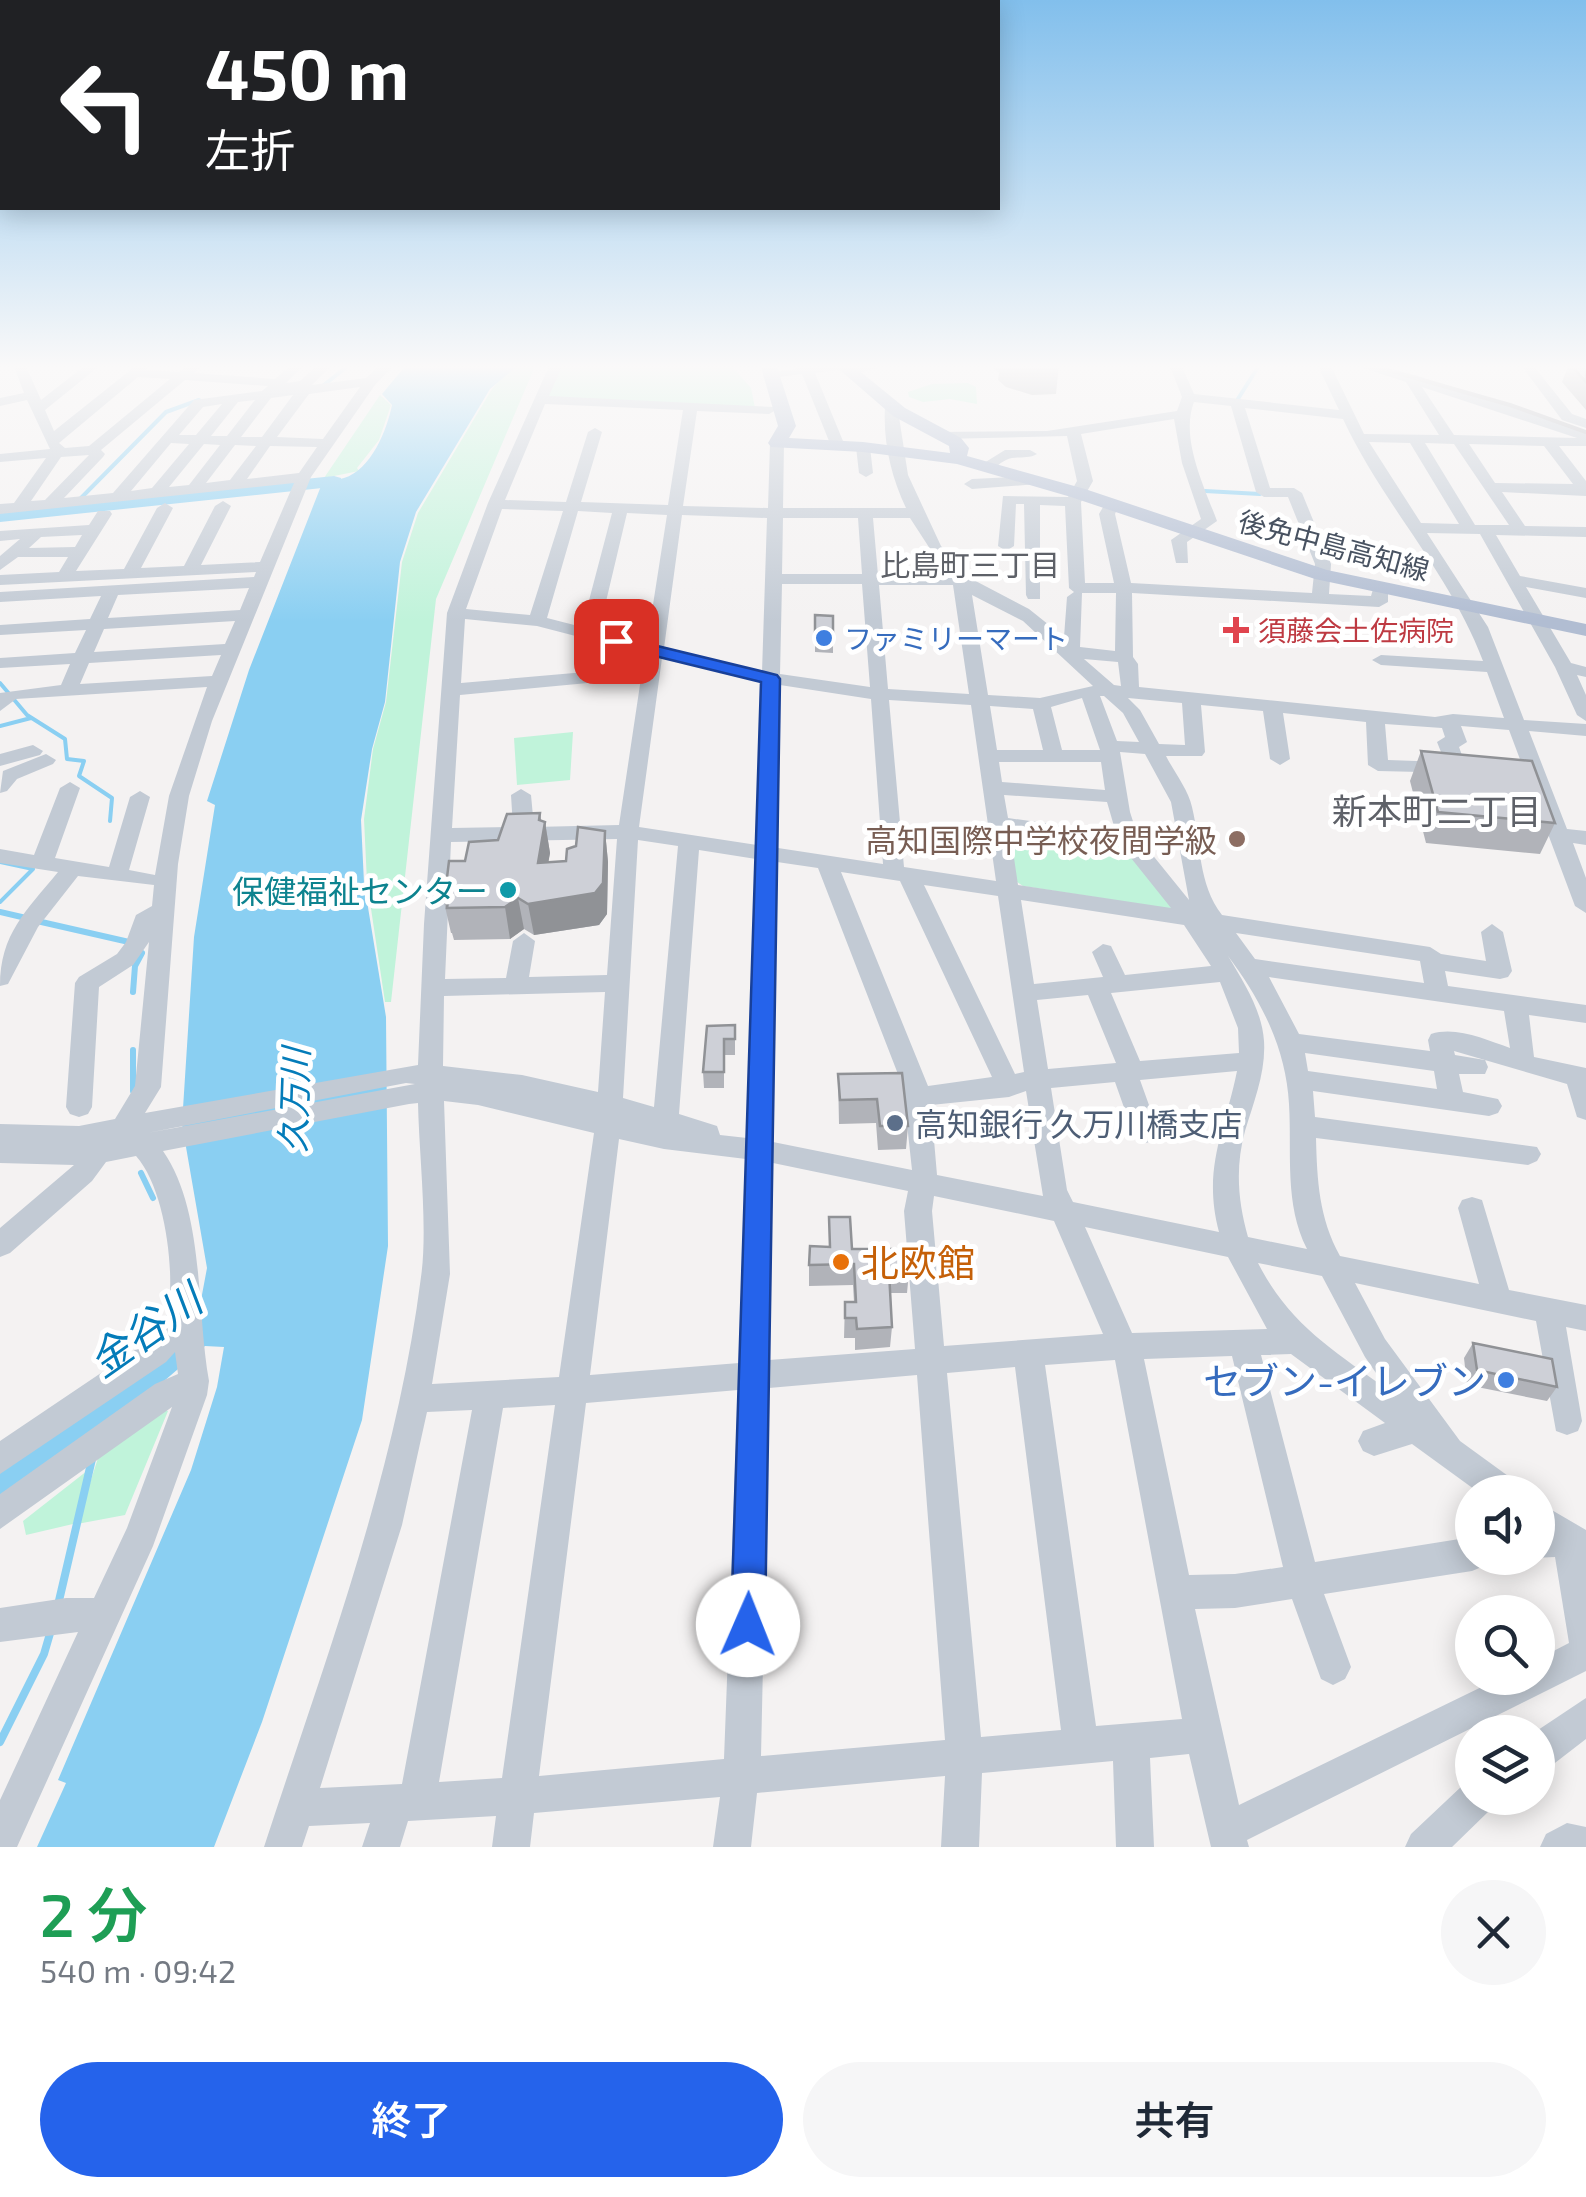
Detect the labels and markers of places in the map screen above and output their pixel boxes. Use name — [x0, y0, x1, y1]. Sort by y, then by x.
pin — [574, 599, 659, 684]
place label: 須藤会土佐病院 — [1258, 613, 1454, 647]
marker: 須藤会土佐病院 — [1223, 617, 1249, 643]
place label: ファミリーマート — [844, 621, 1068, 655]
marker: ファミリーマート — [813, 627, 835, 649]
place label: 高知国際中学校夜間学級 — [865, 820, 1217, 858]
marker: 高知国際中学校夜間学級 — [1226, 828, 1248, 850]
place label: 保健福祉センター — [232, 871, 488, 909]
marker: 保健福祉センター — [497, 879, 519, 901]
place label: 高知銀行 久万川橋支店 — [915, 1104, 1242, 1142]
marker: 高知銀行 久万川橋支店 — [884, 1112, 906, 1134]
place label: 北欧館 — [861, 1239, 975, 1285]
marker: 北欧館 — [830, 1251, 852, 1273]
place label: セブン-イレブン — [1203, 1357, 1486, 1403]
marker: セブン-イレブン — [1495, 1369, 1517, 1391]

